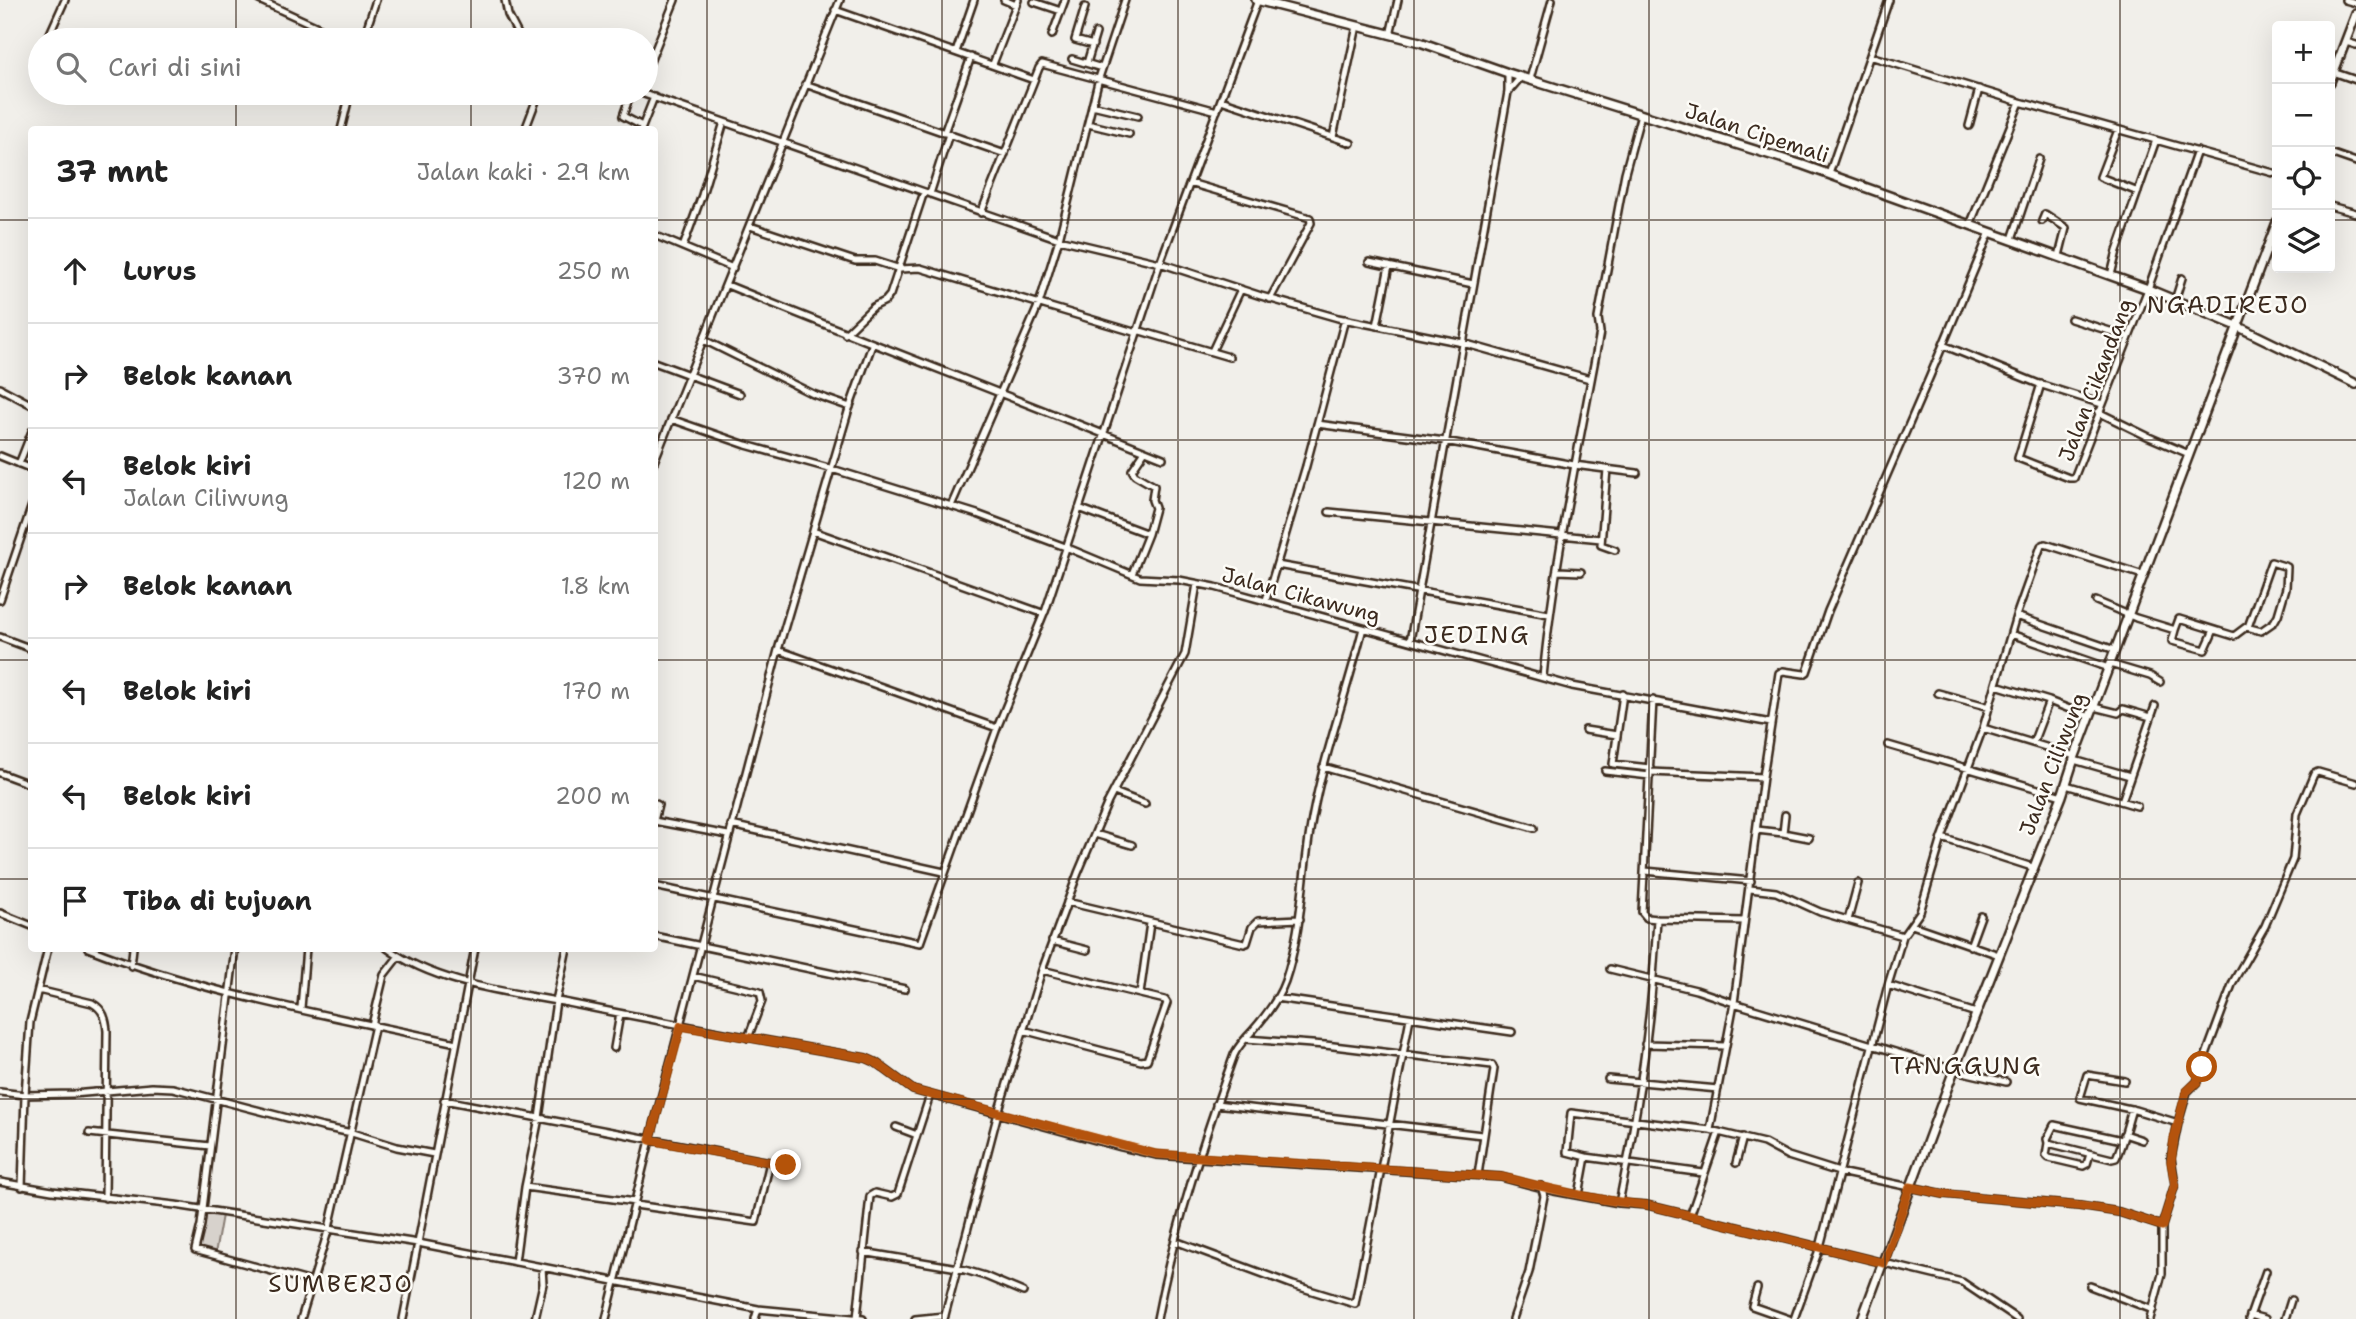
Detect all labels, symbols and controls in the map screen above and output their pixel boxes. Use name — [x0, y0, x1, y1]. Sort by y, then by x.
map controls — [2272, 21, 2335, 273]
button: + — [2272, 21, 2335, 84]
search box — [28, 28, 658, 105]
icon: search — [52, 48, 90, 86]
text: Cari di sini — [108, 49, 242, 84]
button: − — [2272, 84, 2335, 147]
street label: Jalan Cipemali — [1681, 97, 1833, 169]
button: locate — [2272, 147, 2335, 210]
text: 37 mnt — [56, 151, 168, 192]
text: Jalan kaki · 2.9 km — [416, 157, 630, 187]
button: layers — [2272, 210, 2335, 273]
icon: ahead — [56, 252, 94, 290]
text: Lurus — [123, 253, 196, 288]
text: 250 m — [557, 256, 630, 286]
district label: NGADIREJO — [2146, 289, 2310, 321]
street label: Jalan Cikandang — [2052, 295, 2140, 465]
icon: right — [56, 357, 94, 395]
text: Belok kanan — [123, 358, 292, 393]
text: 370 m — [557, 361, 630, 391]
text: Belok kiri — [123, 448, 252, 483]
icon: left — [56, 462, 94, 500]
text: 120 m — [562, 466, 630, 496]
text: Jalan Ciliwung — [123, 483, 289, 513]
street label: Jalan Cikawung — [1219, 560, 1383, 630]
icon: right — [56, 567, 94, 605]
text: Belok kanan — [123, 568, 292, 603]
text: 1.8 km — [561, 571, 630, 601]
district label: JEDING — [1424, 619, 1530, 651]
icon: left — [56, 672, 94, 710]
text: Belok kiri — [123, 673, 252, 708]
text: 170 m — [562, 676, 630, 706]
street label: Jalan Ciliwung — [2013, 688, 2093, 840]
icon: left — [56, 777, 94, 815]
text: Belok kiri — [123, 778, 252, 813]
text: 200 m — [555, 781, 630, 811]
icon: arrive — [56, 882, 94, 920]
text: Tiba di tujuan — [123, 883, 312, 918]
district label: TANGGUNG — [1890, 1050, 2042, 1082]
route start — [2186, 1051, 2217, 1082]
route end — [770, 1149, 801, 1180]
district label: SUMBERJO — [268, 1268, 414, 1300]

